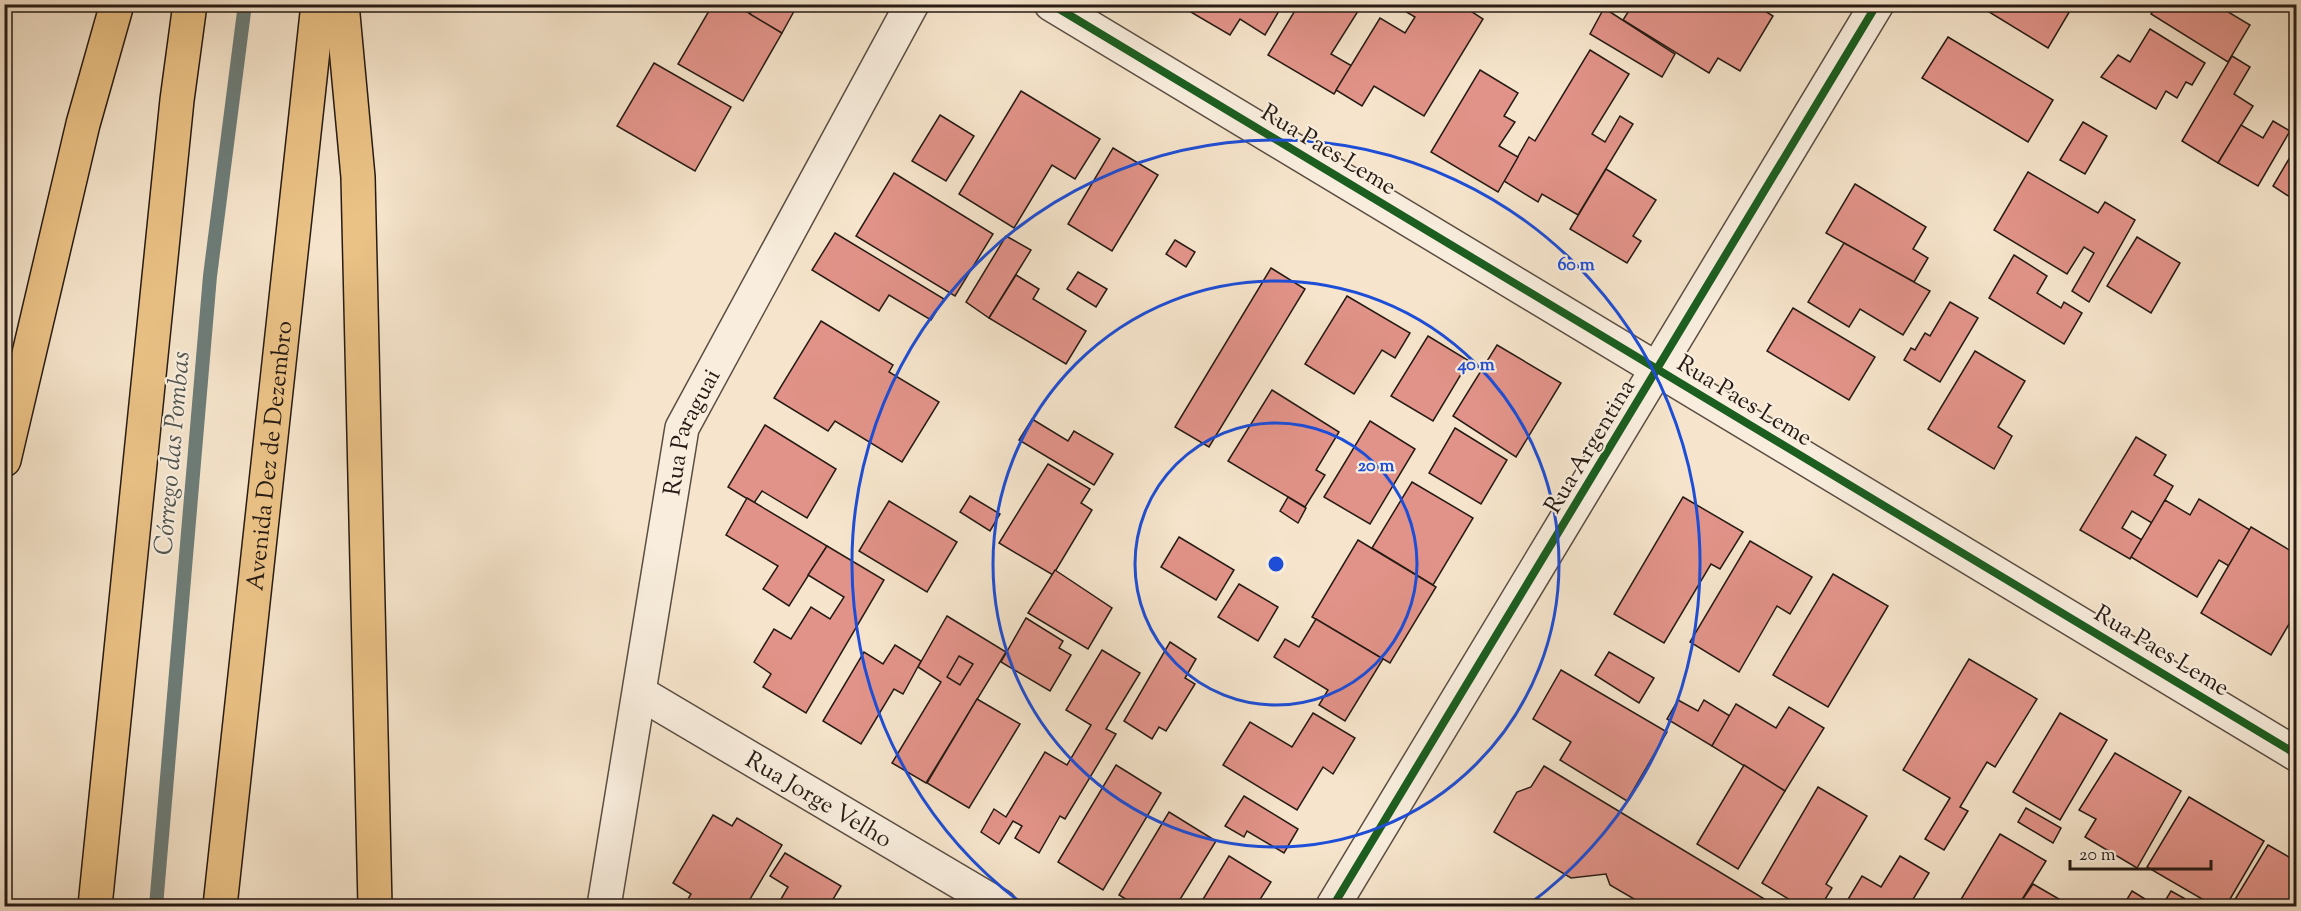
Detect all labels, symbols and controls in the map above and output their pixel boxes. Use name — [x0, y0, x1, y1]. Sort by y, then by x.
street label: Rua Paes Leme — [1254, 97, 1402, 205]
text: 60 m — [1557, 253, 1595, 279]
street label: Avenida Dez de Dezembro — [239, 319, 302, 593]
street label: Rua Paes Leme — [1670, 348, 1818, 456]
water label: Córrego das Pombas — [146, 350, 201, 557]
text: 40 m — [1456, 353, 1495, 379]
street label: Rua Paraguai — [656, 363, 730, 498]
street label: Rua Argentina — [1537, 373, 1644, 521]
text: 20 m — [1358, 454, 1394, 480]
centre of rings — [1266, 554, 1286, 574]
street label: Rua Paes Leme — [2087, 598, 2235, 706]
street label: Rua Jorge Velho — [738, 744, 898, 857]
scale bar — [2070, 833, 2211, 871]
text: 20 m — [2079, 843, 2116, 869]

